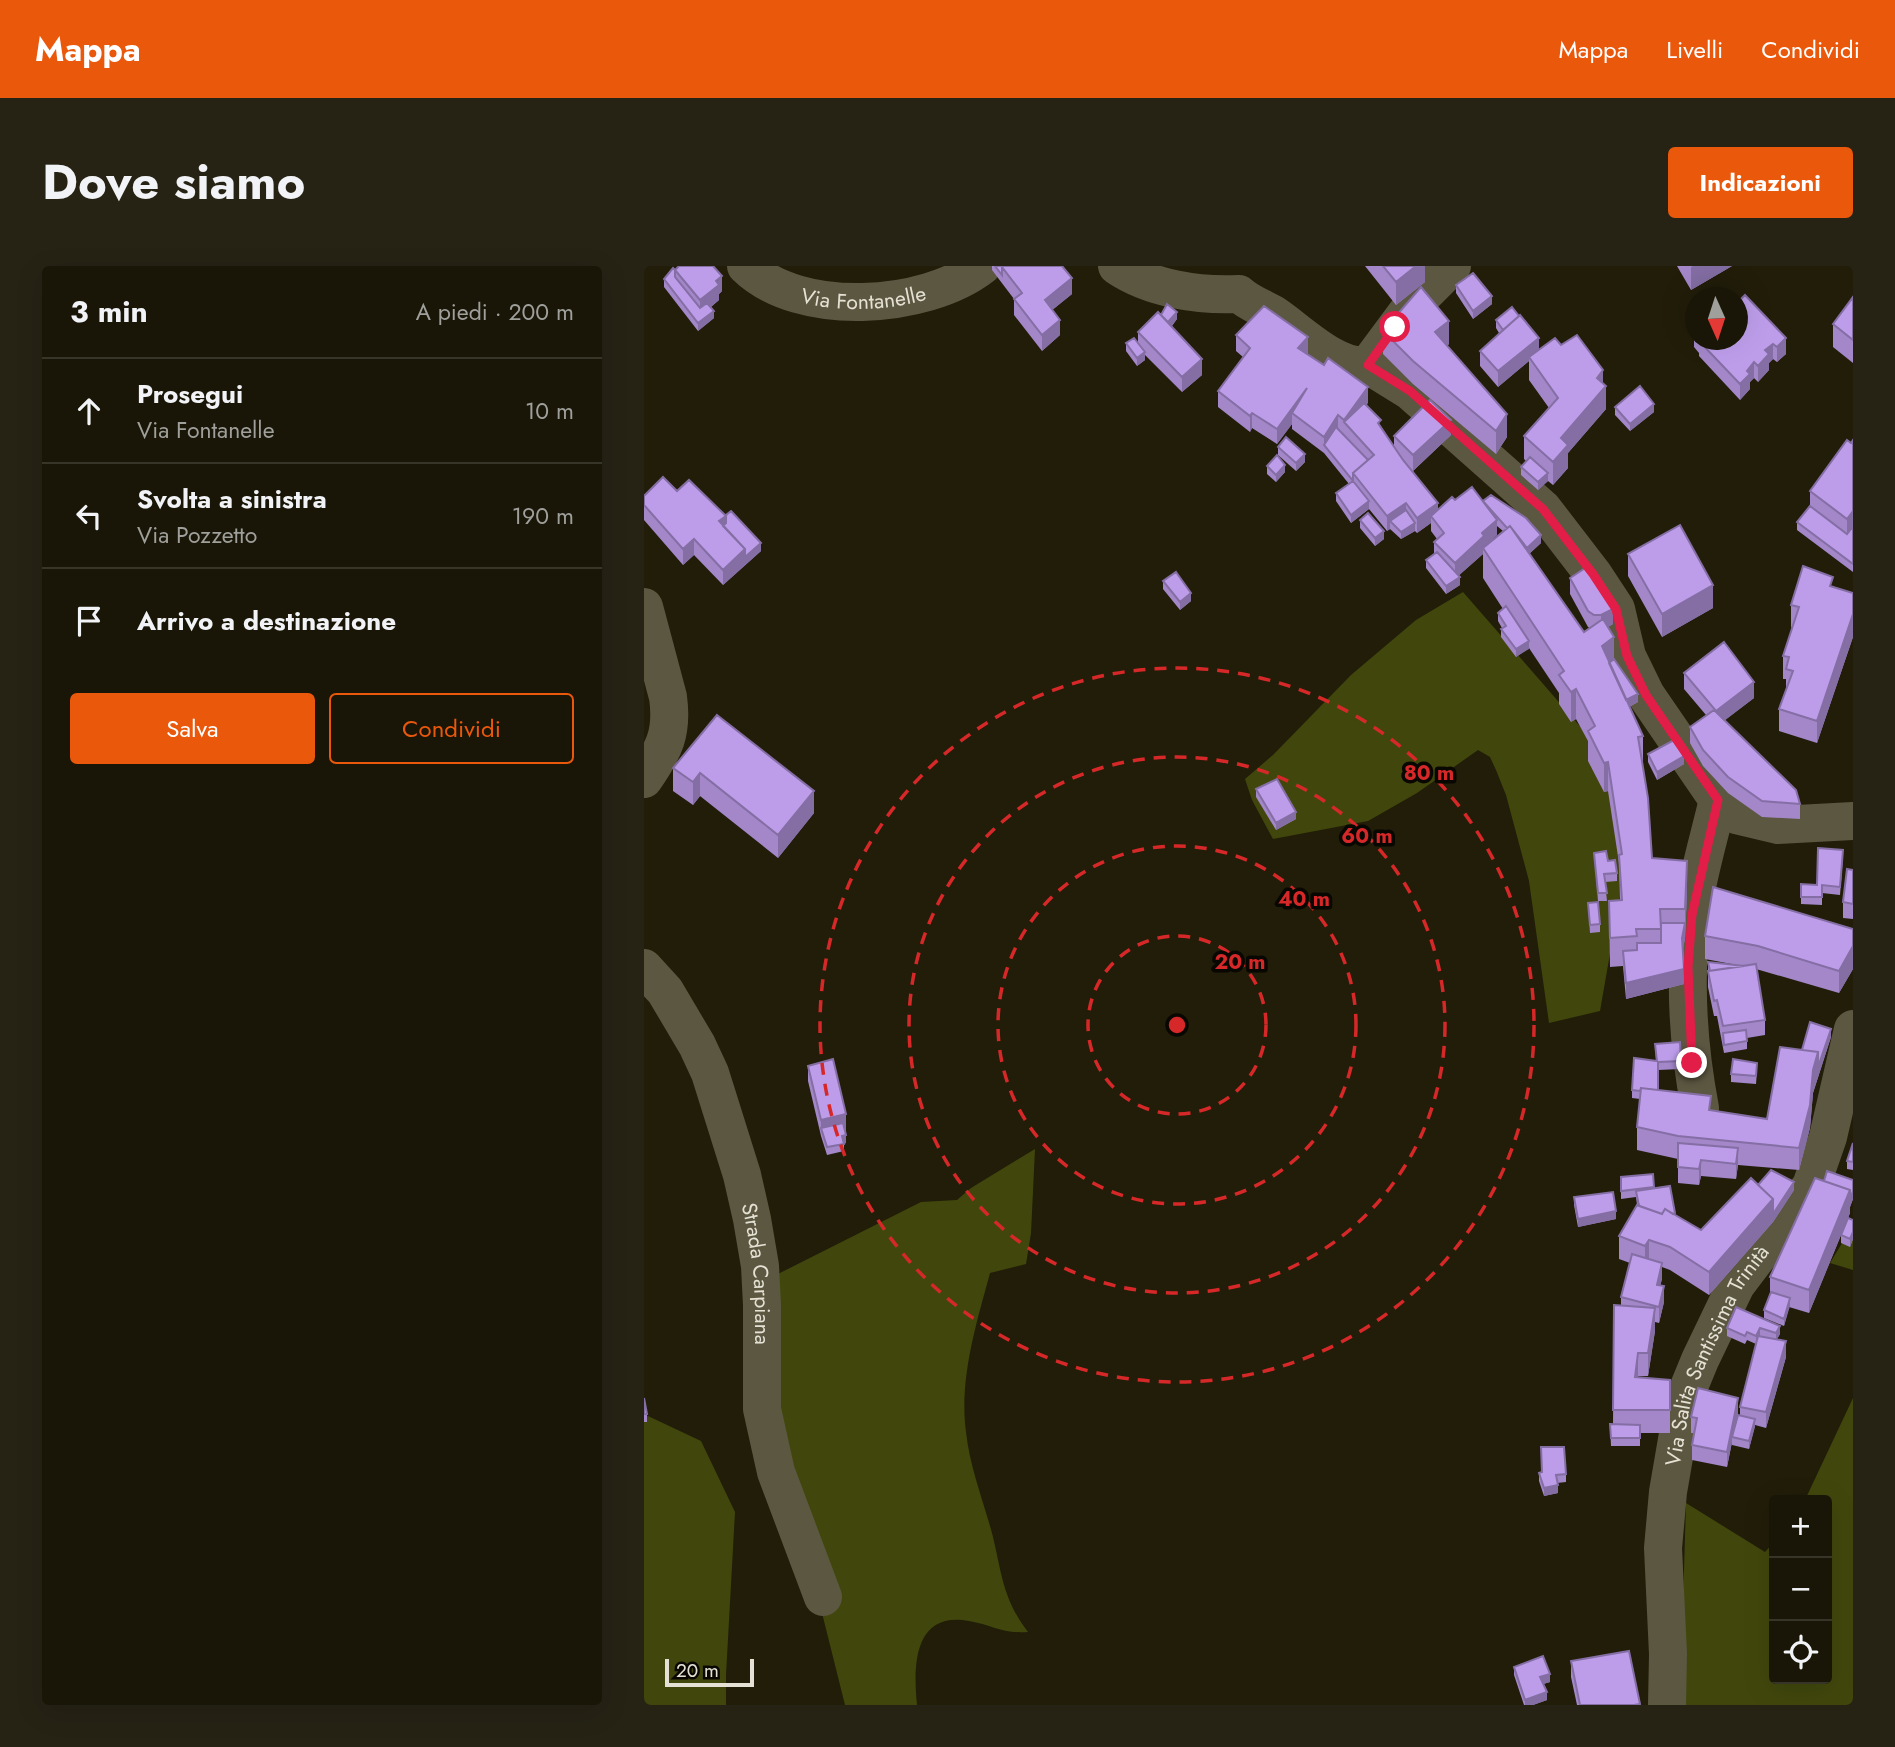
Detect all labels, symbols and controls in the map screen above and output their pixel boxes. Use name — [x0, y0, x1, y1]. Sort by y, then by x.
text: Mappa — [35, 26, 141, 73]
text: Mappa — [1558, 32, 1628, 67]
text: Livelli — [1666, 32, 1723, 67]
text: Condividi — [1761, 32, 1860, 67]
text: Dove siamo — [42, 147, 305, 217]
button: Indicazioni — [1668, 147, 1853, 218]
street label: Via Fontanelle — [798, 278, 929, 317]
north arrow — [1685, 287, 1748, 350]
text: 3 min — [70, 290, 148, 333]
text: A piedi · 200 m — [416, 295, 574, 329]
route start — [1379, 311, 1410, 342]
text: Prosegui — [137, 375, 243, 413]
icon: ahead — [70, 392, 108, 430]
text: 10 m — [525, 394, 574, 428]
text: Via Fontanelle — [137, 413, 275, 447]
text: Svolta a sinistra — [137, 480, 327, 518]
icon: left — [70, 497, 108, 535]
text: 190 m — [512, 499, 574, 533]
text: Via Pozzetto — [137, 518, 257, 552]
icon: arrive — [70, 602, 108, 640]
text: Arrivo a destinazione — [137, 602, 396, 640]
button: Salva — [70, 693, 315, 764]
button: Condividi — [329, 693, 574, 764]
text: 80 m — [1404, 758, 1454, 788]
text: 60 m — [1341, 821, 1393, 851]
text: 40 m — [1278, 884, 1330, 914]
text: 20 m — [1214, 947, 1266, 977]
centre of rings — [1165, 1013, 1189, 1037]
route end — [1676, 1047, 1707, 1078]
street label: Strada Carpiana — [734, 1200, 777, 1345]
street label: Via Salita Santissima Trinità — [1658, 1239, 1776, 1468]
map controls — [1769, 1495, 1832, 1684]
button: + — [1769, 1495, 1832, 1558]
button: − — [1769, 1558, 1832, 1621]
button: locate — [1769, 1621, 1832, 1684]
scale bar — [665, 1656, 754, 1688]
text: 20 m — [676, 1657, 719, 1684]

